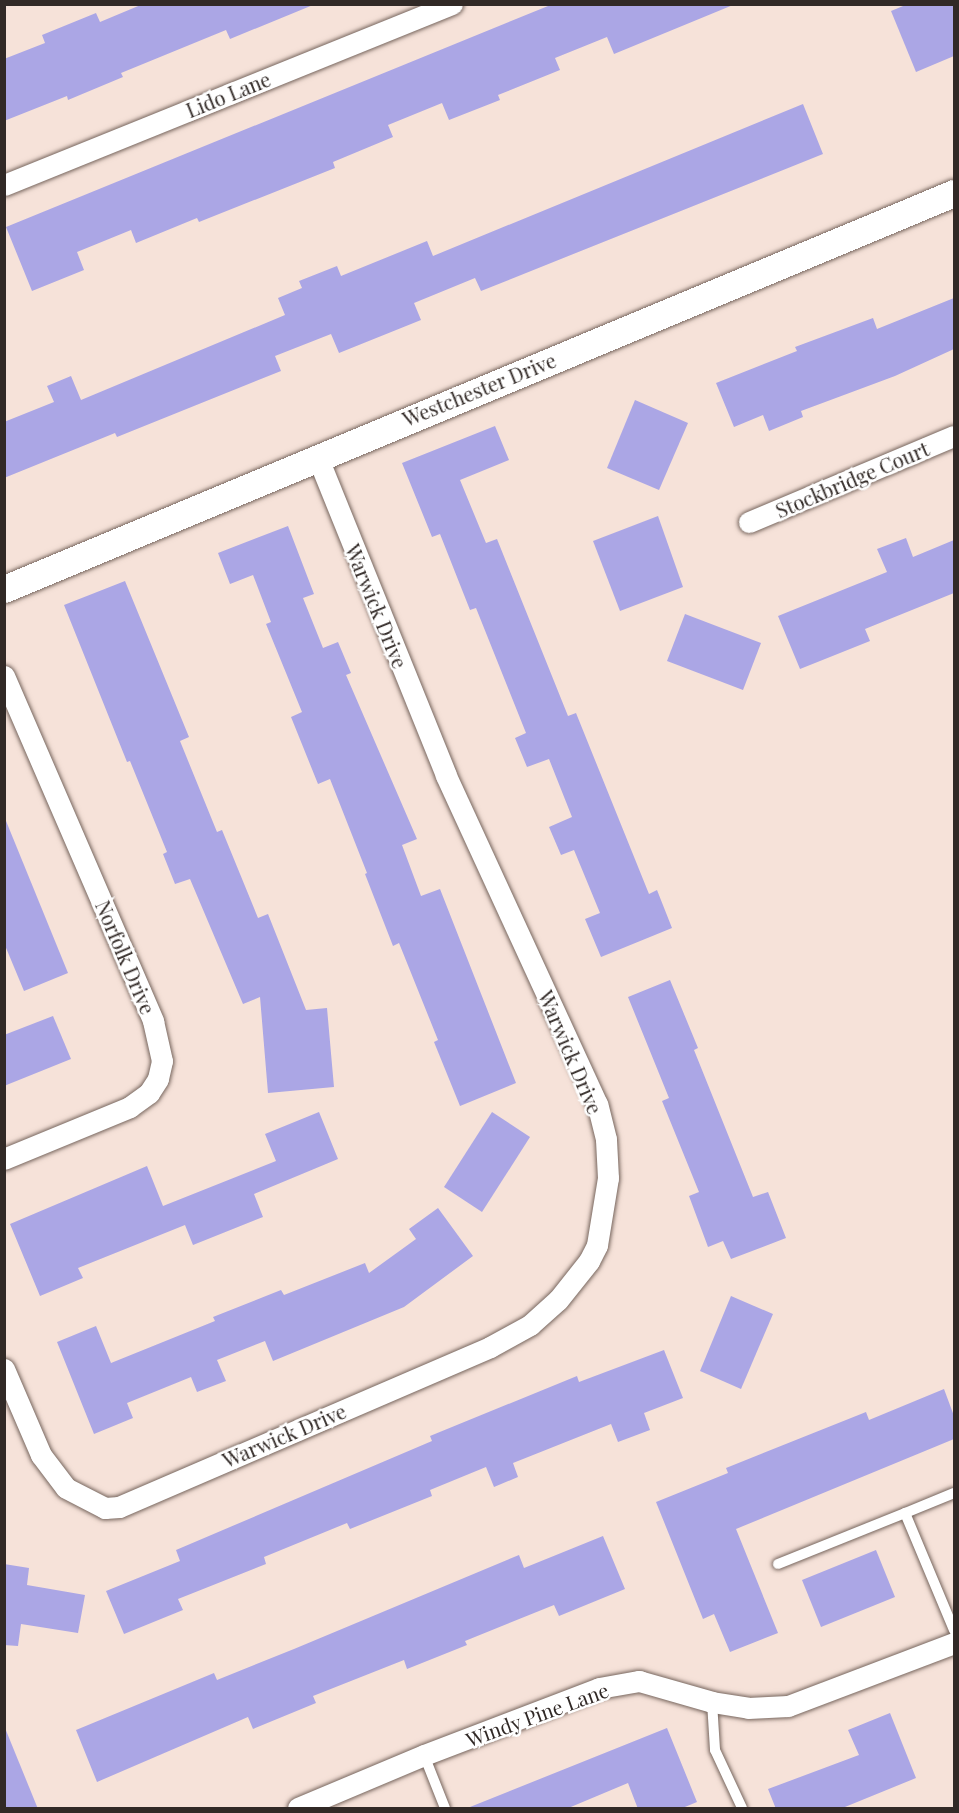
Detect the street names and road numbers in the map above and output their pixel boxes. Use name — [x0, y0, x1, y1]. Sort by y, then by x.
street label: Lido Lane — [182, 66, 274, 122]
street label: Westchester Drive — [399, 347, 559, 431]
street label: Stockbridge Court — [772, 436, 932, 522]
street label: Warwick Drive — [341, 540, 413, 672]
street label: Norfolk Drive — [91, 897, 161, 1017]
street label: Warwick Drive — [534, 987, 608, 1117]
street label: Warwick Drive — [219, 1398, 349, 1472]
street label: Windy Pine Lane — [462, 1677, 612, 1751]

